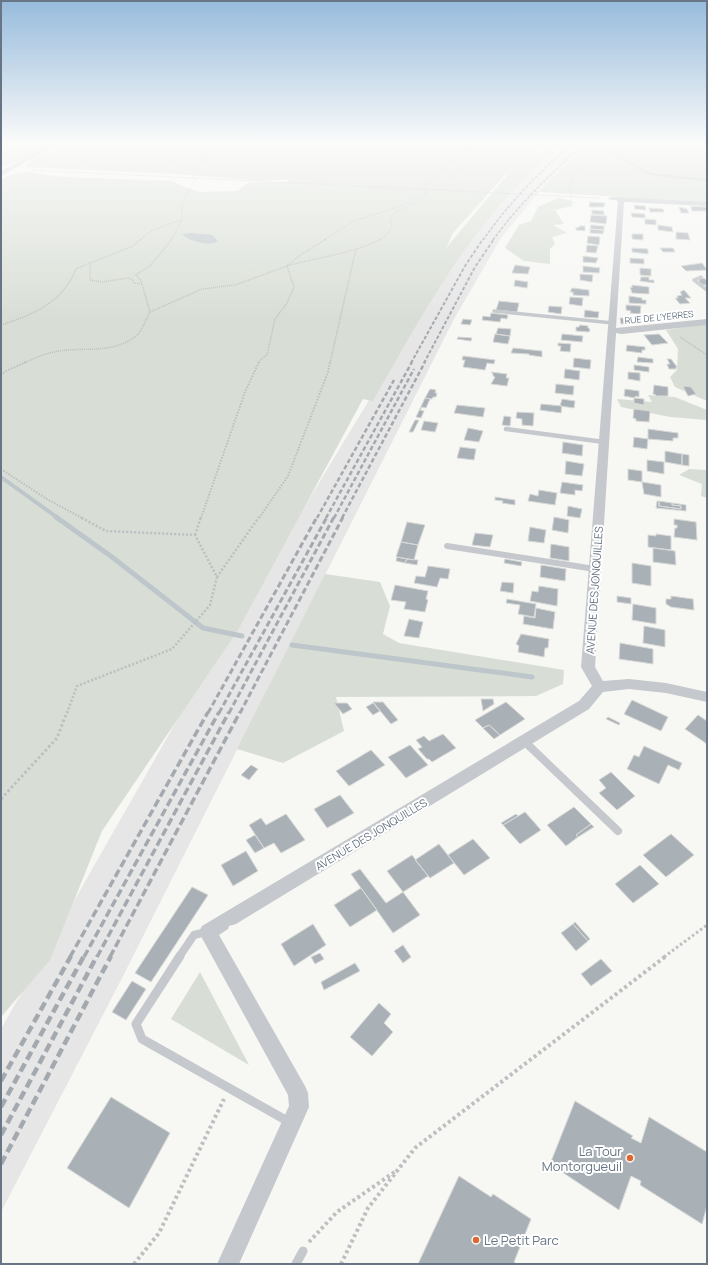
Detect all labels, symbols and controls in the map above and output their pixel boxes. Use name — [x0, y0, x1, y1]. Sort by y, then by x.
street label: RUE DE L'YERRES — [624, 307, 695, 327]
street label: AVENUE DES JONQUILLES — [582, 525, 606, 654]
street label: AVENUE DES JONQUILLES — [312, 794, 430, 873]
place label: La Tour Montorgueuil — [542, 1142, 622, 1175]
marker: La Tour Montorgueuil — [625, 1153, 635, 1163]
place label: Le Petit Parc — [484, 1231, 559, 1249]
marker: Le Petit Parc — [471, 1235, 481, 1245]

